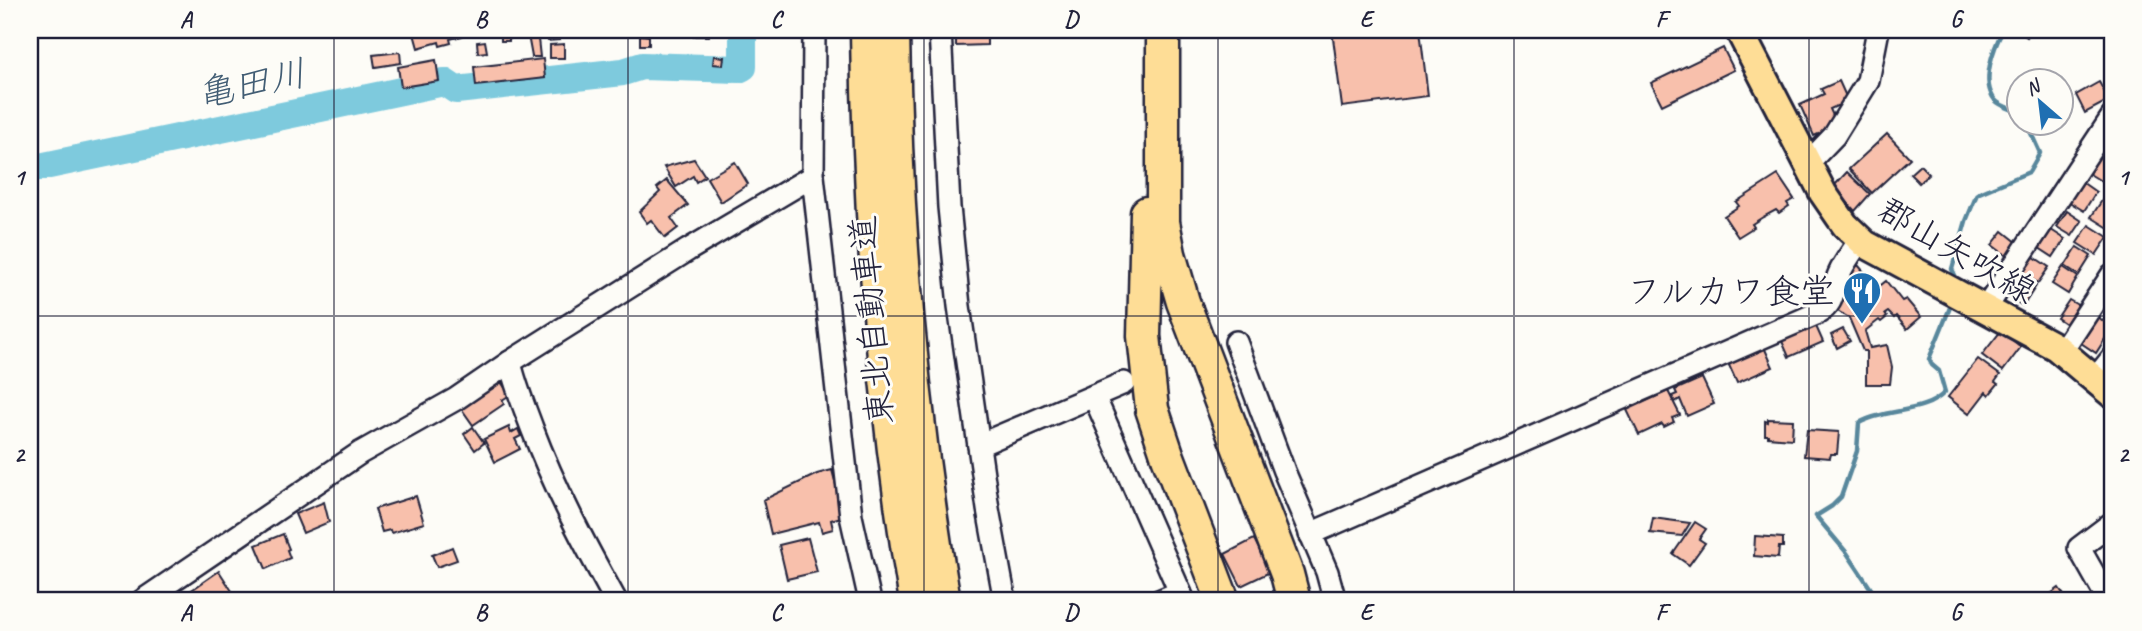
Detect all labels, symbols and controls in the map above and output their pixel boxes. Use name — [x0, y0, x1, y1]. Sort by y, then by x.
text: A — [180, 5, 194, 34]
text: B — [475, 5, 489, 34]
text: C — [771, 5, 785, 34]
text: D — [1064, 5, 1080, 34]
text: E — [1360, 5, 1376, 34]
text: F — [1656, 5, 1672, 34]
text: G — [1950, 5, 1965, 34]
water label: 亀田川 — [192, 49, 310, 118]
north arrow — [2006, 66, 2076, 136]
text: N — [2022, 73, 2046, 101]
text: 1 — [14, 163, 27, 192]
text: 1 — [2118, 163, 2131, 192]
street label: 郡山矢吹線 — [1870, 187, 2044, 314]
street label: 東北自動車道 — [840, 213, 903, 427]
place label: フルカワ食堂 — [1626, 269, 1835, 314]
restaurant icon: フルカワ食堂 — [1841, 270, 1883, 325]
text: 2 — [14, 440, 27, 469]
text: 2 — [2118, 440, 2131, 469]
text: A — [180, 598, 194, 627]
text: B — [475, 598, 489, 627]
text: C — [771, 598, 785, 627]
text: D — [1064, 598, 1080, 627]
text: E — [1360, 598, 1376, 627]
text: F — [1656, 598, 1672, 627]
text: G — [1950, 598, 1965, 627]

